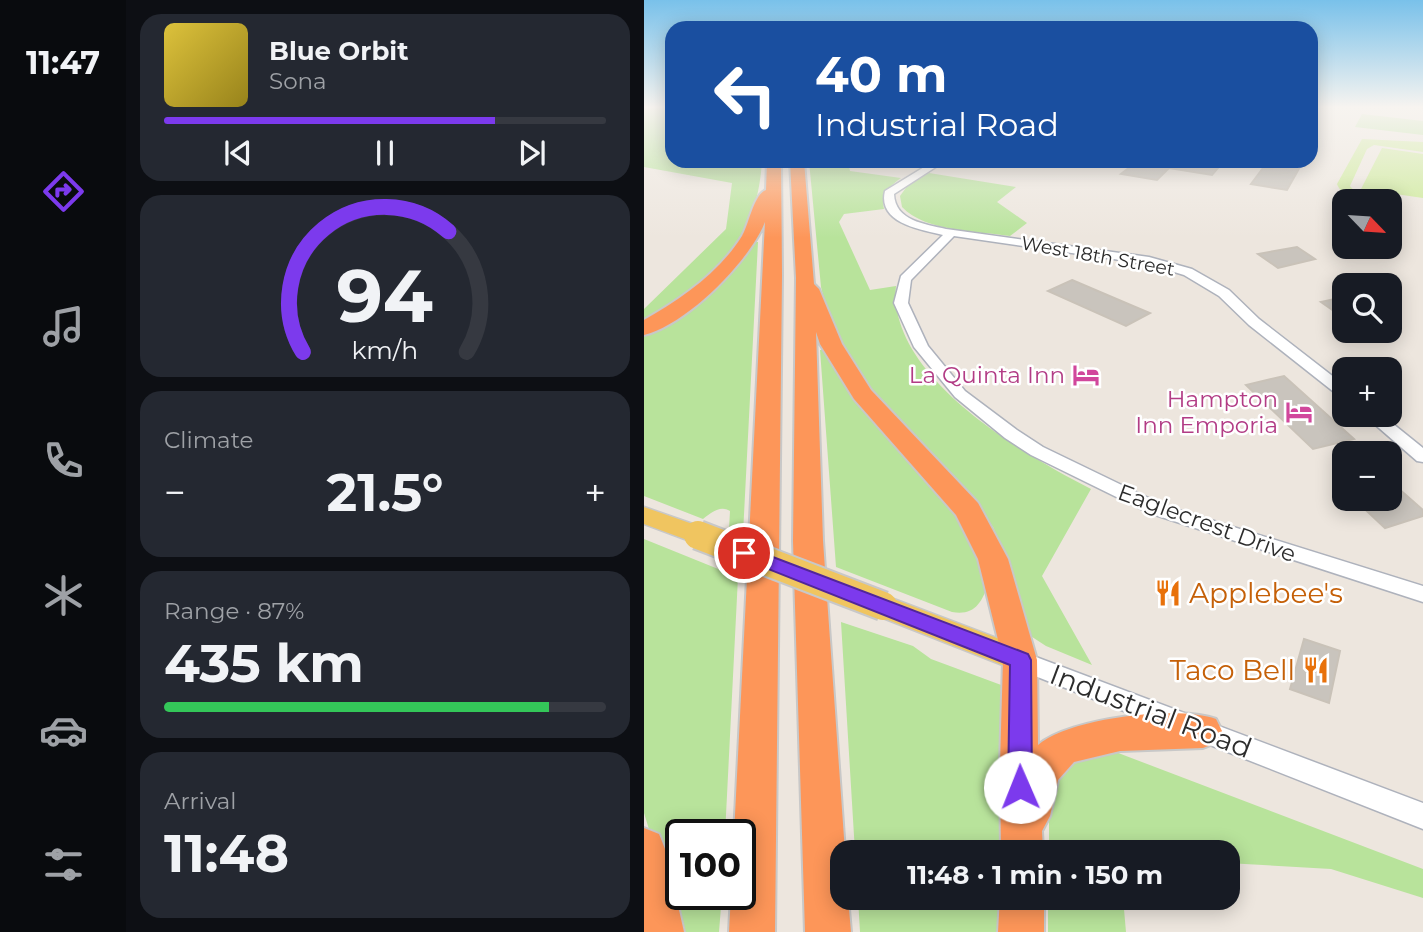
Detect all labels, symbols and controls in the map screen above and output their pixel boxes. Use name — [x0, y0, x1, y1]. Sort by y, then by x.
text: Blue Orbit — [269, 35, 408, 67]
text: 11:47 — [26, 43, 100, 82]
text: 40 m — [815, 45, 947, 104]
icon: left — [700, 49, 791, 140]
text: Sona — [269, 67, 327, 95]
text: Industrial Road — [815, 105, 1059, 144]
icon: previous — [219, 134, 257, 172]
icon: pause — [366, 134, 404, 172]
icon: next — [513, 134, 551, 172]
icon: directions — [39, 167, 88, 216]
north arrow — [1332, 189, 1402, 259]
map controls — [1332, 189, 1402, 511]
street label: West 18th Street — [1019, 231, 1177, 281]
text: 94 — [337, 252, 433, 340]
button: search — [1332, 273, 1402, 343]
icon: music — [39, 302, 88, 351]
text: km/h — [352, 334, 418, 364]
button: + — [1332, 357, 1402, 427]
hotel icon: La Quinta Inn — [1071, 360, 1101, 390]
place label: La Quinta Inn — [909, 361, 1065, 389]
place label: Hampton Inn Emporia — [1135, 385, 1278, 439]
hotel icon: Hampton Inn Emporia — [1284, 397, 1314, 427]
text: Climate — [164, 426, 253, 454]
icon: phone — [39, 436, 88, 485]
button: − — [1332, 441, 1402, 511]
text: 21.5° — [326, 461, 444, 524]
text: − — [164, 469, 186, 516]
text: + — [584, 469, 606, 516]
street label: Eaglecrest Drive — [1114, 478, 1300, 568]
pin — [714, 523, 774, 583]
icon: arrive — [725, 534, 763, 572]
icon: climate — [39, 571, 88, 620]
place label: Applebee's — [1189, 576, 1343, 610]
restaurant icon: Applebee's — [1153, 578, 1183, 608]
text: Range · 87% — [164, 597, 304, 625]
text: 435 km — [164, 632, 364, 695]
place label: Taco Bell — [1170, 653, 1295, 687]
restaurant icon: Taco Bell — [1301, 655, 1331, 685]
street label: Industrial Road — [1045, 657, 1257, 765]
icon: car — [39, 706, 88, 755]
position arrow — [983, 750, 1057, 824]
text: Arrival — [164, 787, 237, 815]
speed limit sign: 100 — [665, 819, 756, 910]
text: 11:48 — [164, 822, 289, 885]
icon: filters — [39, 840, 88, 889]
text: 11:48 · 1 min · 150 m — [907, 859, 1163, 891]

